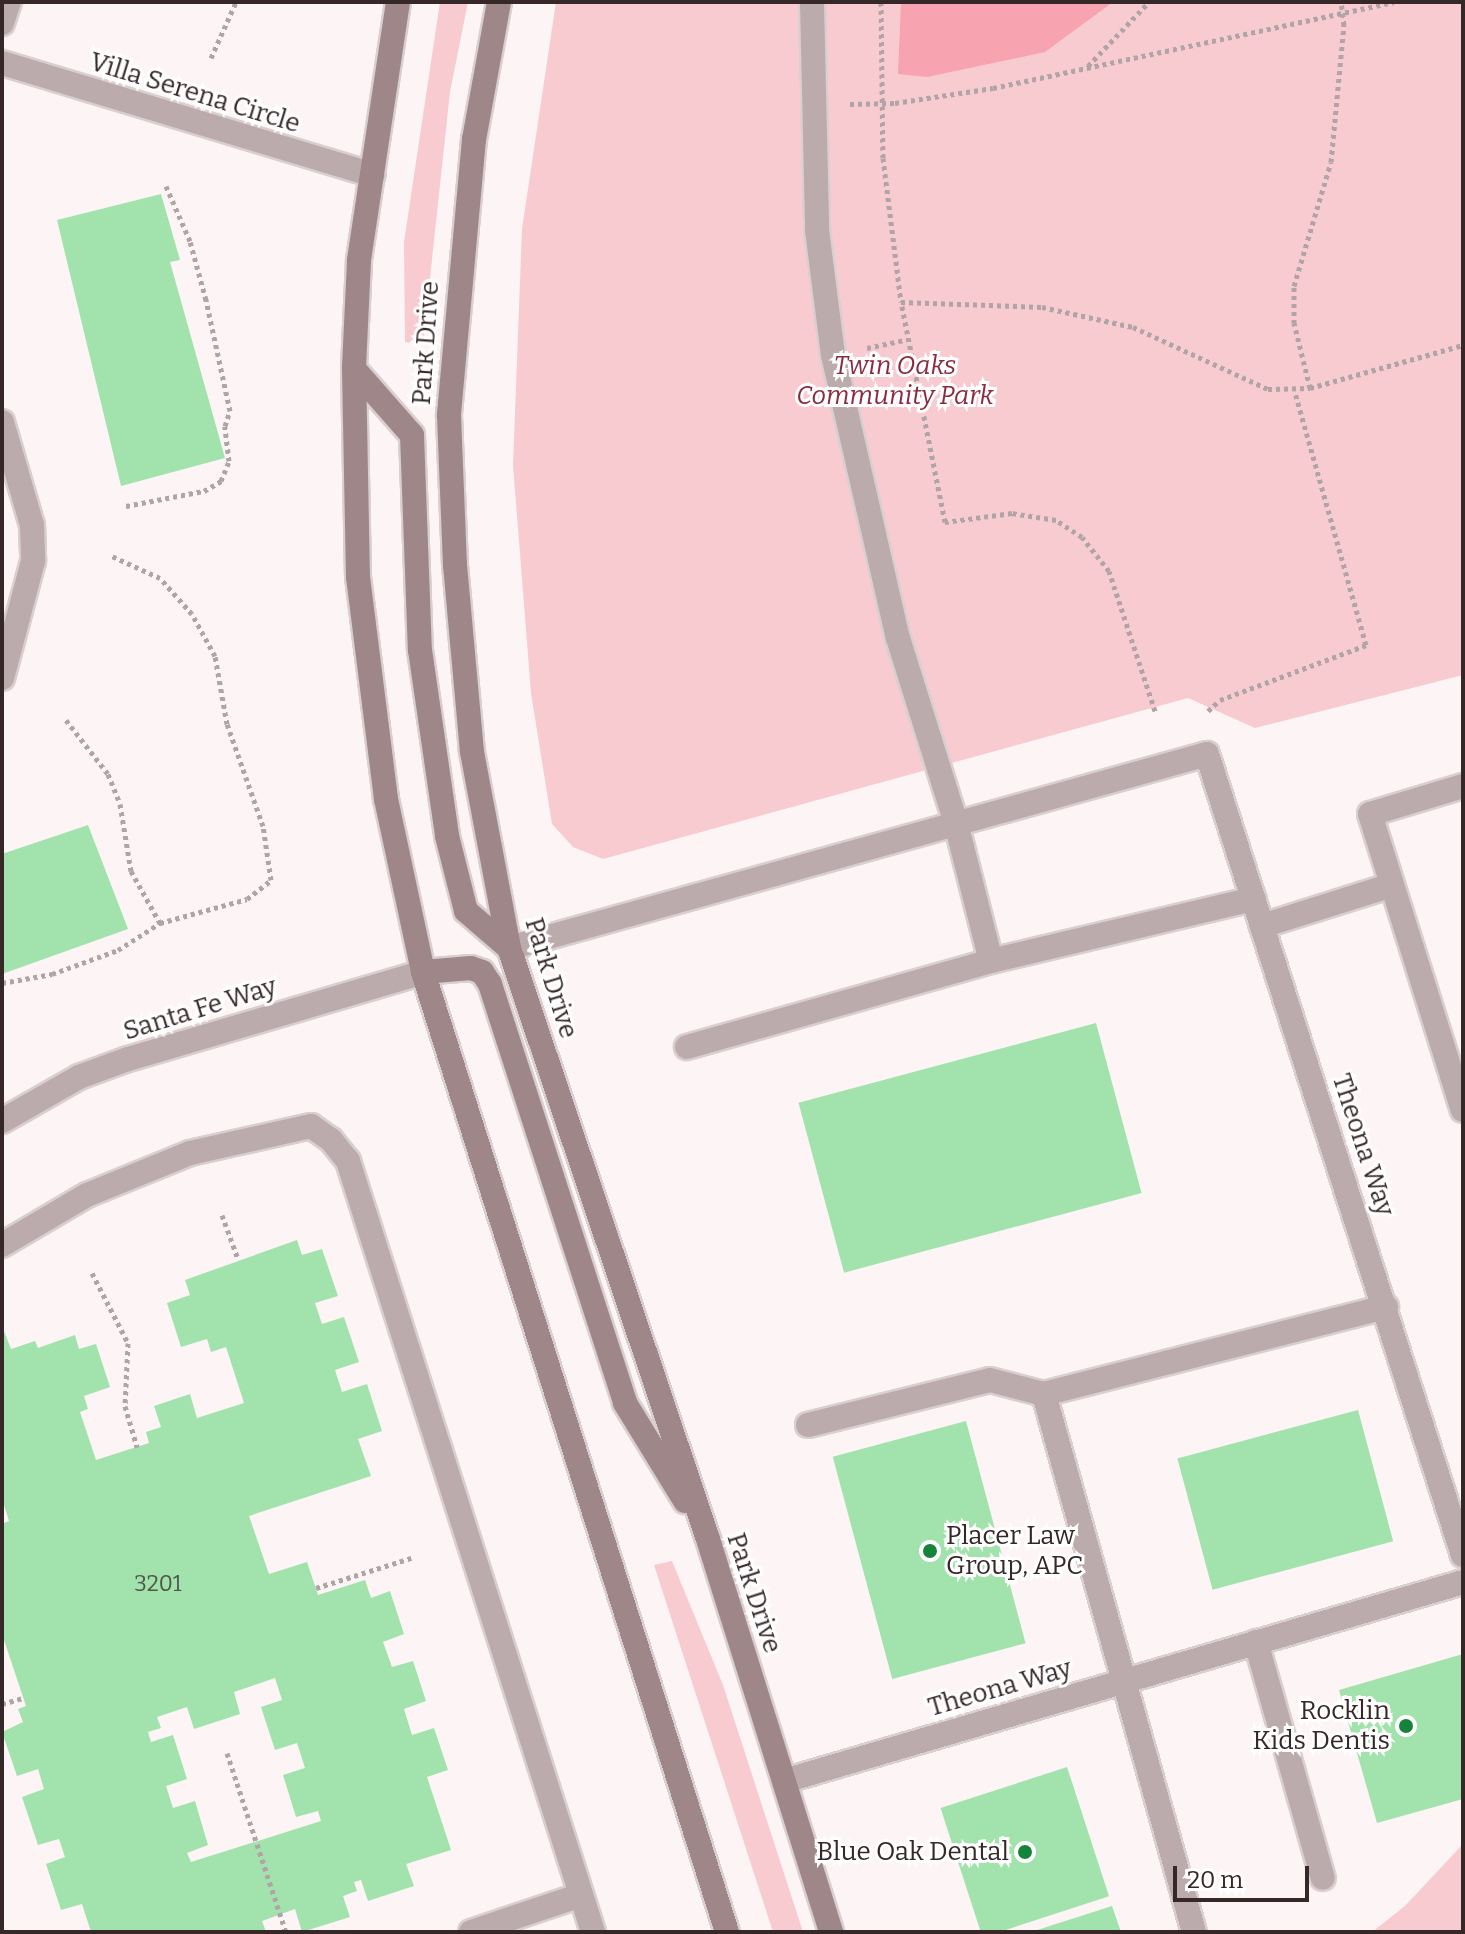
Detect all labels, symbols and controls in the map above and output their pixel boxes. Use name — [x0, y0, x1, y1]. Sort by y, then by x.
street label: Villa Serena Circle — [86, 46, 304, 140]
street label: Park Drive — [406, 280, 446, 406]
park label: Twin Oaks Community Park — [796, 350, 994, 412]
street label: Park Drive — [518, 914, 584, 1042]
street label: Santa Fe Way — [120, 971, 280, 1047]
street label: Theona Way — [1325, 1070, 1401, 1220]
place label: Placer Law Group, APC — [946, 1520, 1083, 1582]
street label: Park Drive — [720, 1529, 788, 1657]
marker: Placer Law Group, APC — [921, 1542, 939, 1560]
house number: 3201 — [134, 1571, 182, 1597]
street label: Theona Way — [925, 1653, 1075, 1723]
place label: Rocklin Kids Dentis — [1252, 1695, 1390, 1756]
marker: Rocklin Kids Dentis — [1397, 1717, 1415, 1735]
place label: Blue Oak Dental — [817, 1836, 1009, 1868]
marker: Blue Oak Dental — [1016, 1843, 1034, 1861]
scale bar — [1177, 1850, 1313, 1900]
text: 20 m — [1187, 1866, 1243, 1894]

